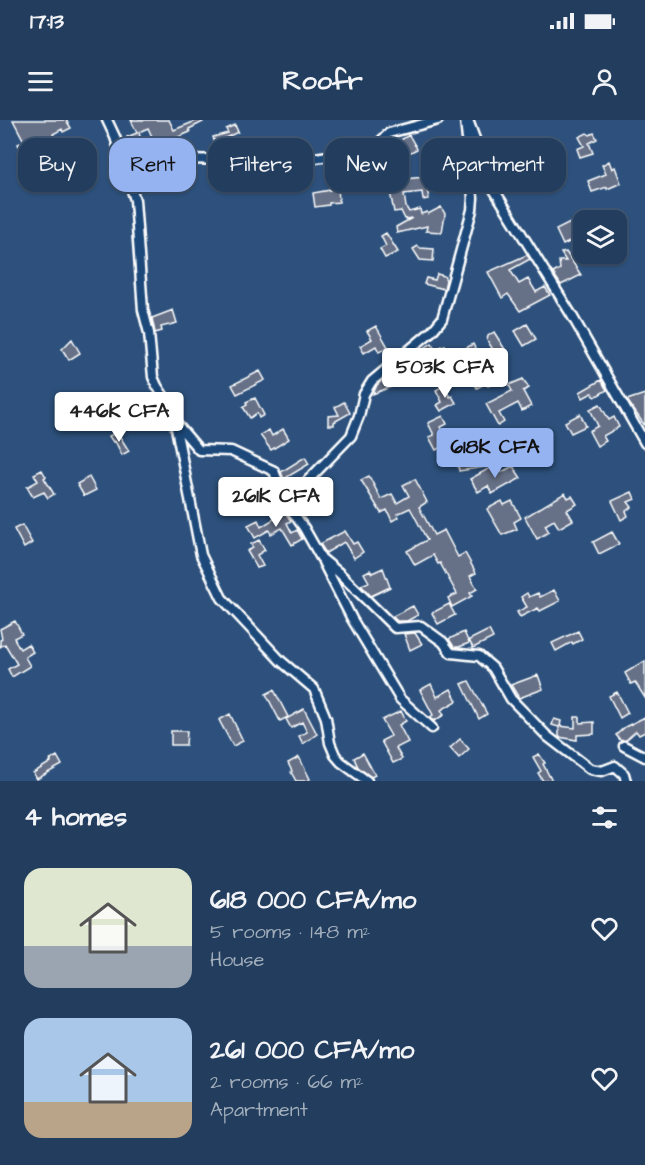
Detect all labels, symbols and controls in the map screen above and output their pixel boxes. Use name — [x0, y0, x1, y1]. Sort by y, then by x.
text: 17:13 — [30, 6, 64, 37]
text: Roofr — [282, 62, 363, 100]
icon: menu — [24, 65, 57, 98]
icon: person — [588, 65, 621, 98]
chip: Buy — [18, 138, 97, 192]
chip: Rent — [109, 138, 196, 192]
chip: Filters — [208, 138, 313, 192]
chip: New — [325, 138, 409, 192]
chip: Apartment — [421, 138, 566, 192]
map controls — [573, 210, 627, 264]
button: layers — [573, 210, 627, 264]
pin: 503K CFA — [383, 348, 507, 399]
text: 503K CFA — [396, 353, 494, 381]
pin: 446K CFA — [57, 392, 181, 443]
text: 446K CFA — [69, 397, 169, 425]
pin: 618K CFA — [433, 428, 557, 479]
text: 618K CFA — [450, 433, 540, 461]
pin: 261K CFA — [214, 477, 338, 528]
text: 261K CFA — [232, 482, 320, 510]
text: 4 homes — [24, 799, 127, 835]
icon: filters — [588, 801, 621, 834]
text: 618 000 CFA/mo — [210, 882, 416, 918]
icon: home — [72, 892, 144, 964]
icon: heart — [588, 912, 621, 945]
text: 5 rooms · 148 m² — [210, 918, 370, 946]
text: House — [210, 946, 264, 974]
text: 261 000 CFA/mo — [210, 1032, 414, 1068]
icon: home — [72, 1042, 144, 1114]
icon: heart — [588, 1062, 621, 1095]
text: 2 rooms · 66 m² — [210, 1068, 364, 1096]
text: Apartment — [210, 1096, 308, 1124]

